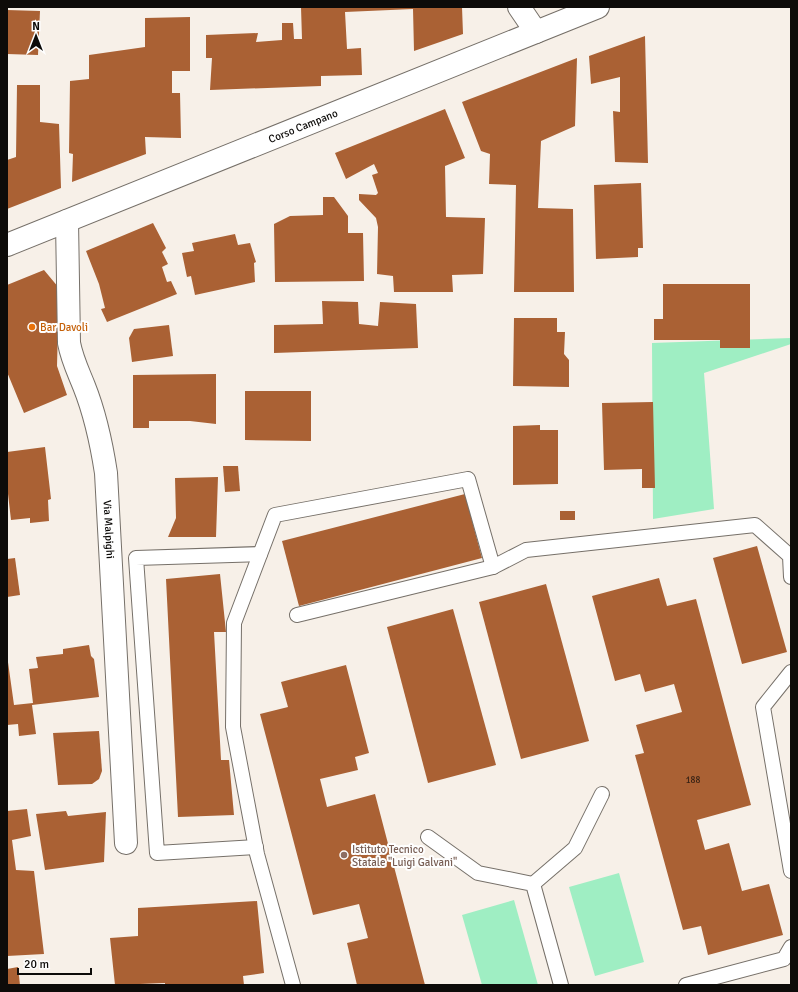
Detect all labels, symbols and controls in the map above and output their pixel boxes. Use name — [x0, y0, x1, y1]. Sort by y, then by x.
north arrow — [16, 16, 56, 56]
text: N — [32, 20, 40, 33]
street label: Corso Campano — [266, 106, 340, 146]
place label: Bar Davoli — [40, 321, 88, 334]
marker: Bar Davoli — [27, 322, 37, 332]
street label: Via Malpighi — [101, 500, 117, 559]
house number: 188 — [686, 775, 700, 786]
place label: Istituto Tecnico Statale "Luigi Galvani" — [352, 843, 457, 869]
marker: Istituto Tecnico Statale "Luigi Galvani" — [339, 850, 349, 860]
scale bar — [18, 950, 91, 976]
text: 20 m — [24, 957, 49, 972]

